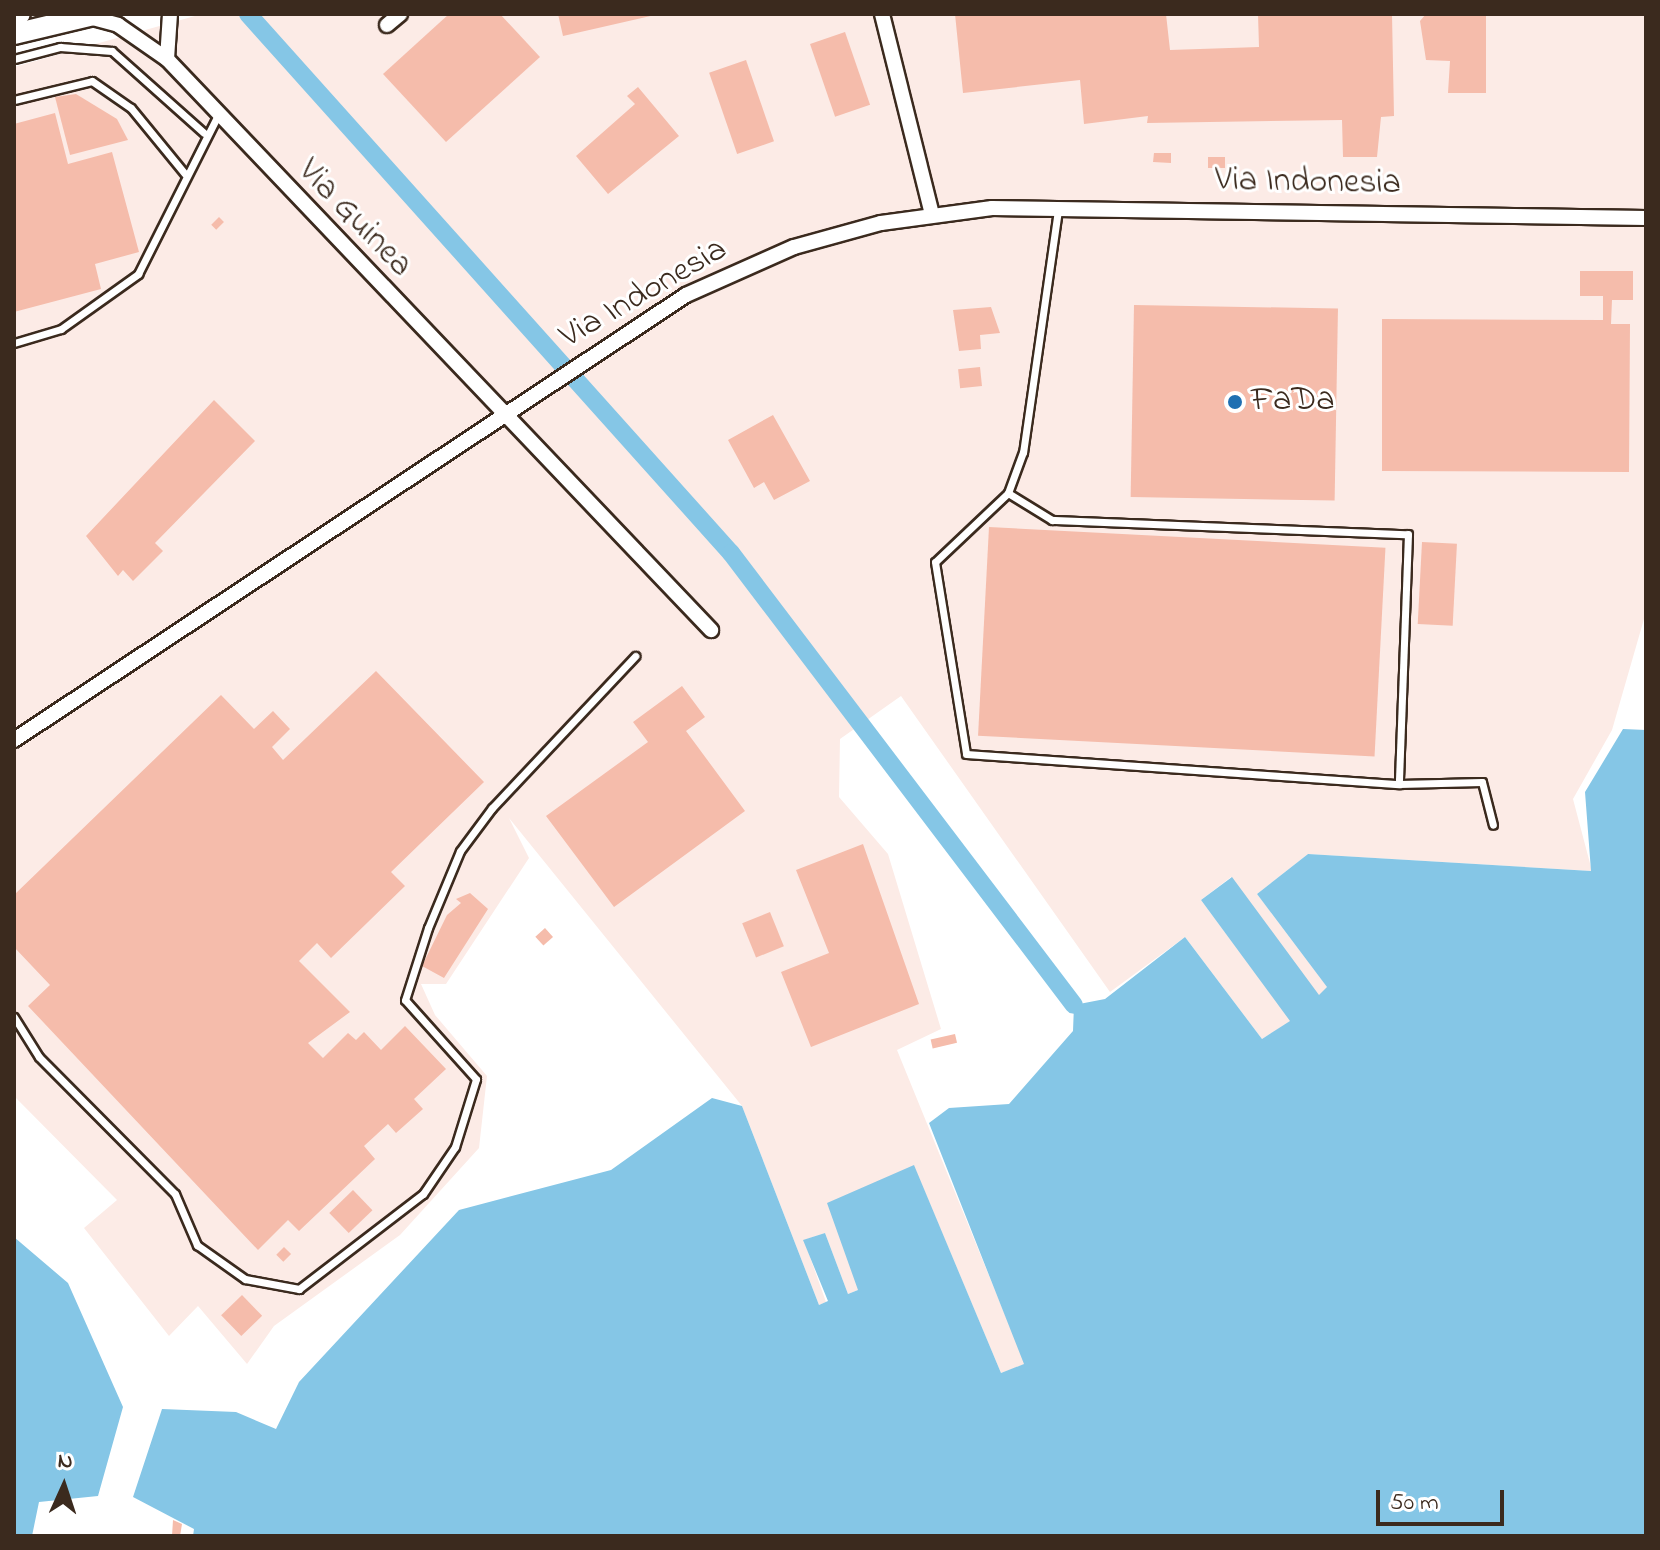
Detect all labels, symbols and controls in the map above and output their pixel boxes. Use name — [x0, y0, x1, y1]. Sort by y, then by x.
street label: Via Guinea — [288, 152, 420, 286]
street label: Via Indonesia — [1215, 161, 1401, 205]
street label: Via Indonesia — [553, 230, 735, 358]
place label: FaDa — [1251, 382, 1335, 422]
marker: FaDa — [1226, 393, 1244, 411]
north arrow — [24, 1446, 104, 1526]
text: N — [57, 1446, 74, 1478]
scale bar — [1380, 1474, 1508, 1524]
text: 50 m — [1390, 1486, 1439, 1521]

